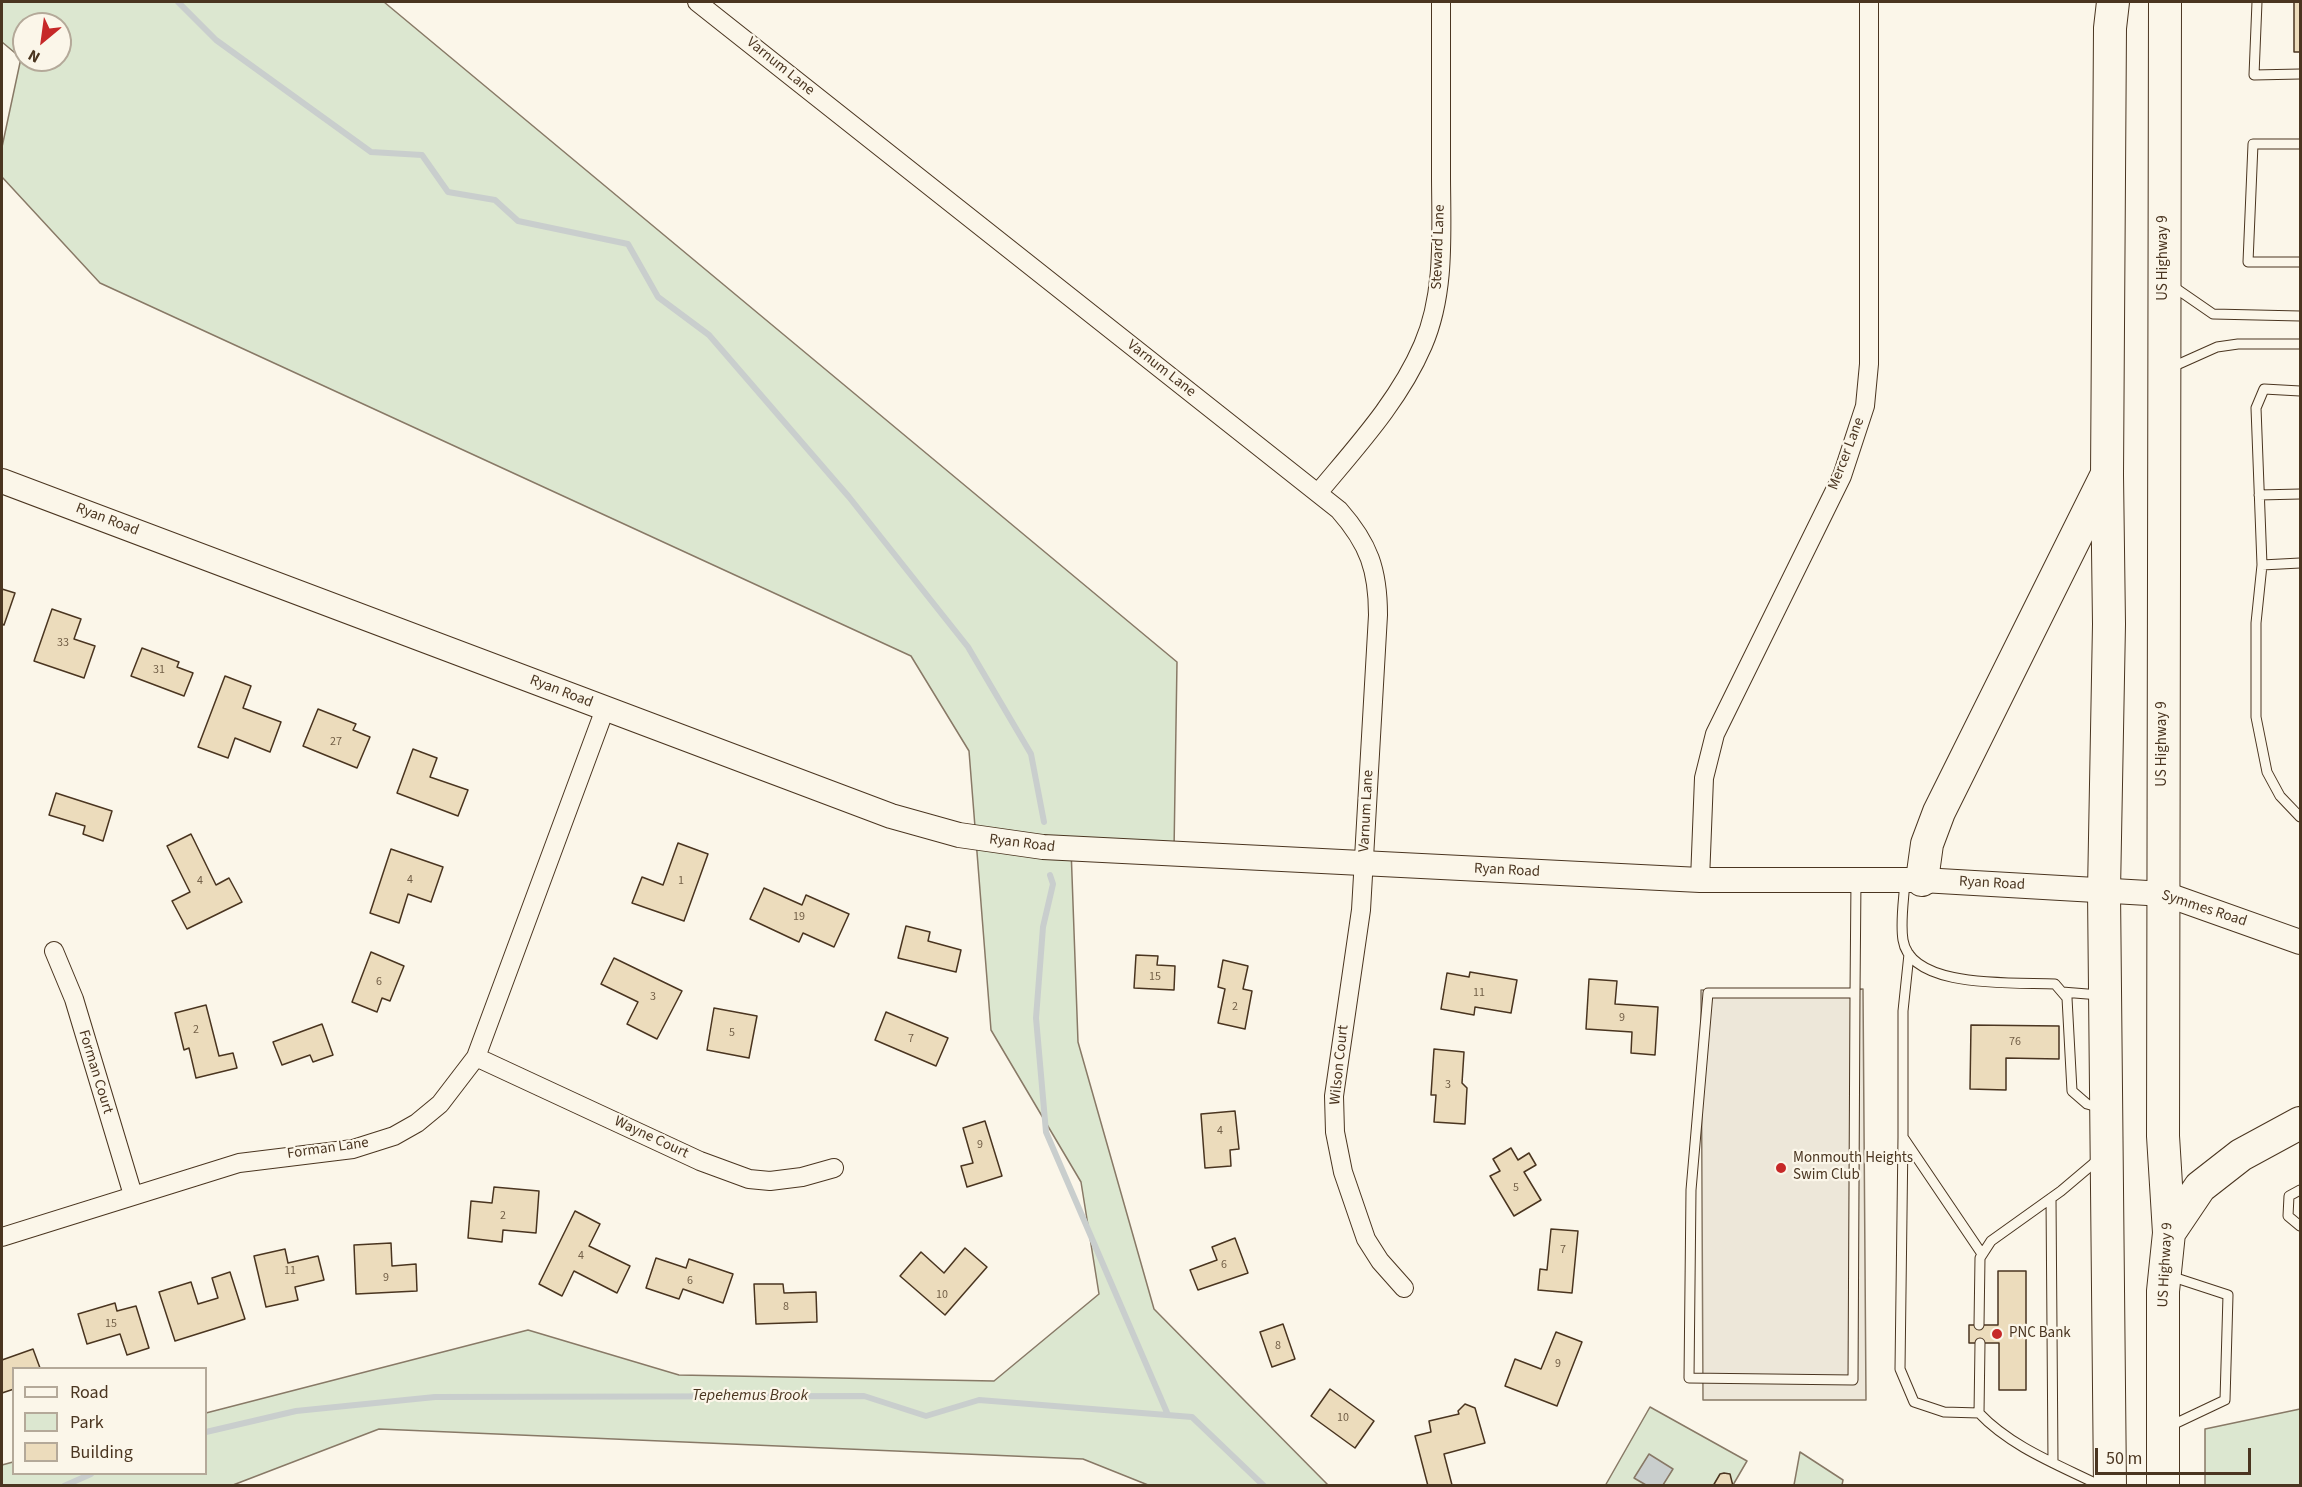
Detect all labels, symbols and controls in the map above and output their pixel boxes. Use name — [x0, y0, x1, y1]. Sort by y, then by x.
north arrow — [12, 12, 72, 72]
street label: Varnum Lane — [742, 34, 818, 100]
text: N — [24, 44, 44, 68]
street label: Steward Lane — [1429, 204, 1449, 290]
street label: US Highway 9 — [2155, 215, 2173, 301]
street label: Varnum Lane — [1123, 337, 1199, 401]
street label: Mercer Lane — [1825, 415, 1869, 493]
street label: Ryan Road — [73, 500, 141, 540]
house number: 33 — [57, 636, 69, 650]
house number: 31 — [153, 663, 165, 677]
street label: Ryan Road — [527, 672, 595, 712]
street label: US Highway 9 — [2154, 701, 2172, 787]
house number: 27 — [330, 735, 342, 749]
street label: Varnum Lane — [1356, 769, 1378, 853]
street label: Ryan Road — [988, 831, 1056, 857]
street label: Ryan Road — [1473, 860, 1541, 882]
house number: 4 — [407, 873, 413, 887]
street label: Ryan Road — [1958, 873, 2026, 895]
house number: 4 — [197, 874, 203, 888]
house number: 1 — [678, 874, 684, 888]
street label: Symmes Road — [2159, 887, 2249, 931]
house number: 19 — [793, 910, 805, 924]
house number: 15 — [1149, 970, 1161, 984]
house number: 6 — [376, 975, 382, 989]
house number: 11 — [1473, 986, 1485, 1000]
house number: 3 — [650, 990, 656, 1004]
house number: 2 — [1232, 1000, 1238, 1014]
house number: 9 — [1619, 1011, 1625, 1025]
house number: 2 — [193, 1023, 199, 1037]
street label: Wilson Court — [1327, 1024, 1353, 1106]
house number: 5 — [729, 1026, 735, 1040]
street label: Forman Court — [74, 1028, 116, 1116]
house number: 7 — [908, 1032, 914, 1046]
house number: 76 — [2009, 1035, 2021, 1049]
house number: 3 — [1445, 1078, 1451, 1092]
street label: Wayne Court — [611, 1113, 691, 1163]
house number: 4 — [1217, 1124, 1223, 1138]
street label: Forman Lane — [286, 1134, 370, 1164]
house number: 9 — [977, 1138, 983, 1152]
place label: Monmouth Heights Swim Club — [1793, 1150, 1913, 1185]
marker: Monmouth Heights Swim Club — [1774, 1161, 1788, 1175]
house number: 5 — [1513, 1181, 1519, 1195]
house number: 2 — [500, 1209, 506, 1223]
street label: US Highway 9 — [2155, 1222, 2177, 1308]
house number: 7 — [1560, 1243, 1566, 1257]
house number: 4 — [578, 1249, 584, 1263]
house number: 6 — [1221, 1258, 1227, 1272]
house number: 11 — [284, 1264, 296, 1278]
house number: 9 — [383, 1271, 389, 1285]
house number: 6 — [687, 1274, 693, 1288]
house number: 10 — [936, 1288, 948, 1302]
house number: 8 — [783, 1300, 789, 1314]
house number: 15 — [105, 1317, 117, 1331]
place label: PNC Bank — [2009, 1325, 2071, 1343]
marker: PNC Bank — [1990, 1327, 2004, 1341]
house number: 8 — [1275, 1339, 1281, 1353]
house number: 9 — [1555, 1357, 1561, 1371]
legend — [12, 1367, 207, 1475]
text: Road — [70, 1380, 109, 1405]
water label: Tepehemus Brook — [692, 1386, 808, 1406]
text: Park — [70, 1410, 104, 1435]
house number: 10 — [1337, 1411, 1349, 1425]
scale bar — [2098, 1436, 2254, 1474]
text: Building — [70, 1440, 133, 1465]
text: 50 m — [2106, 1446, 2142, 1471]

